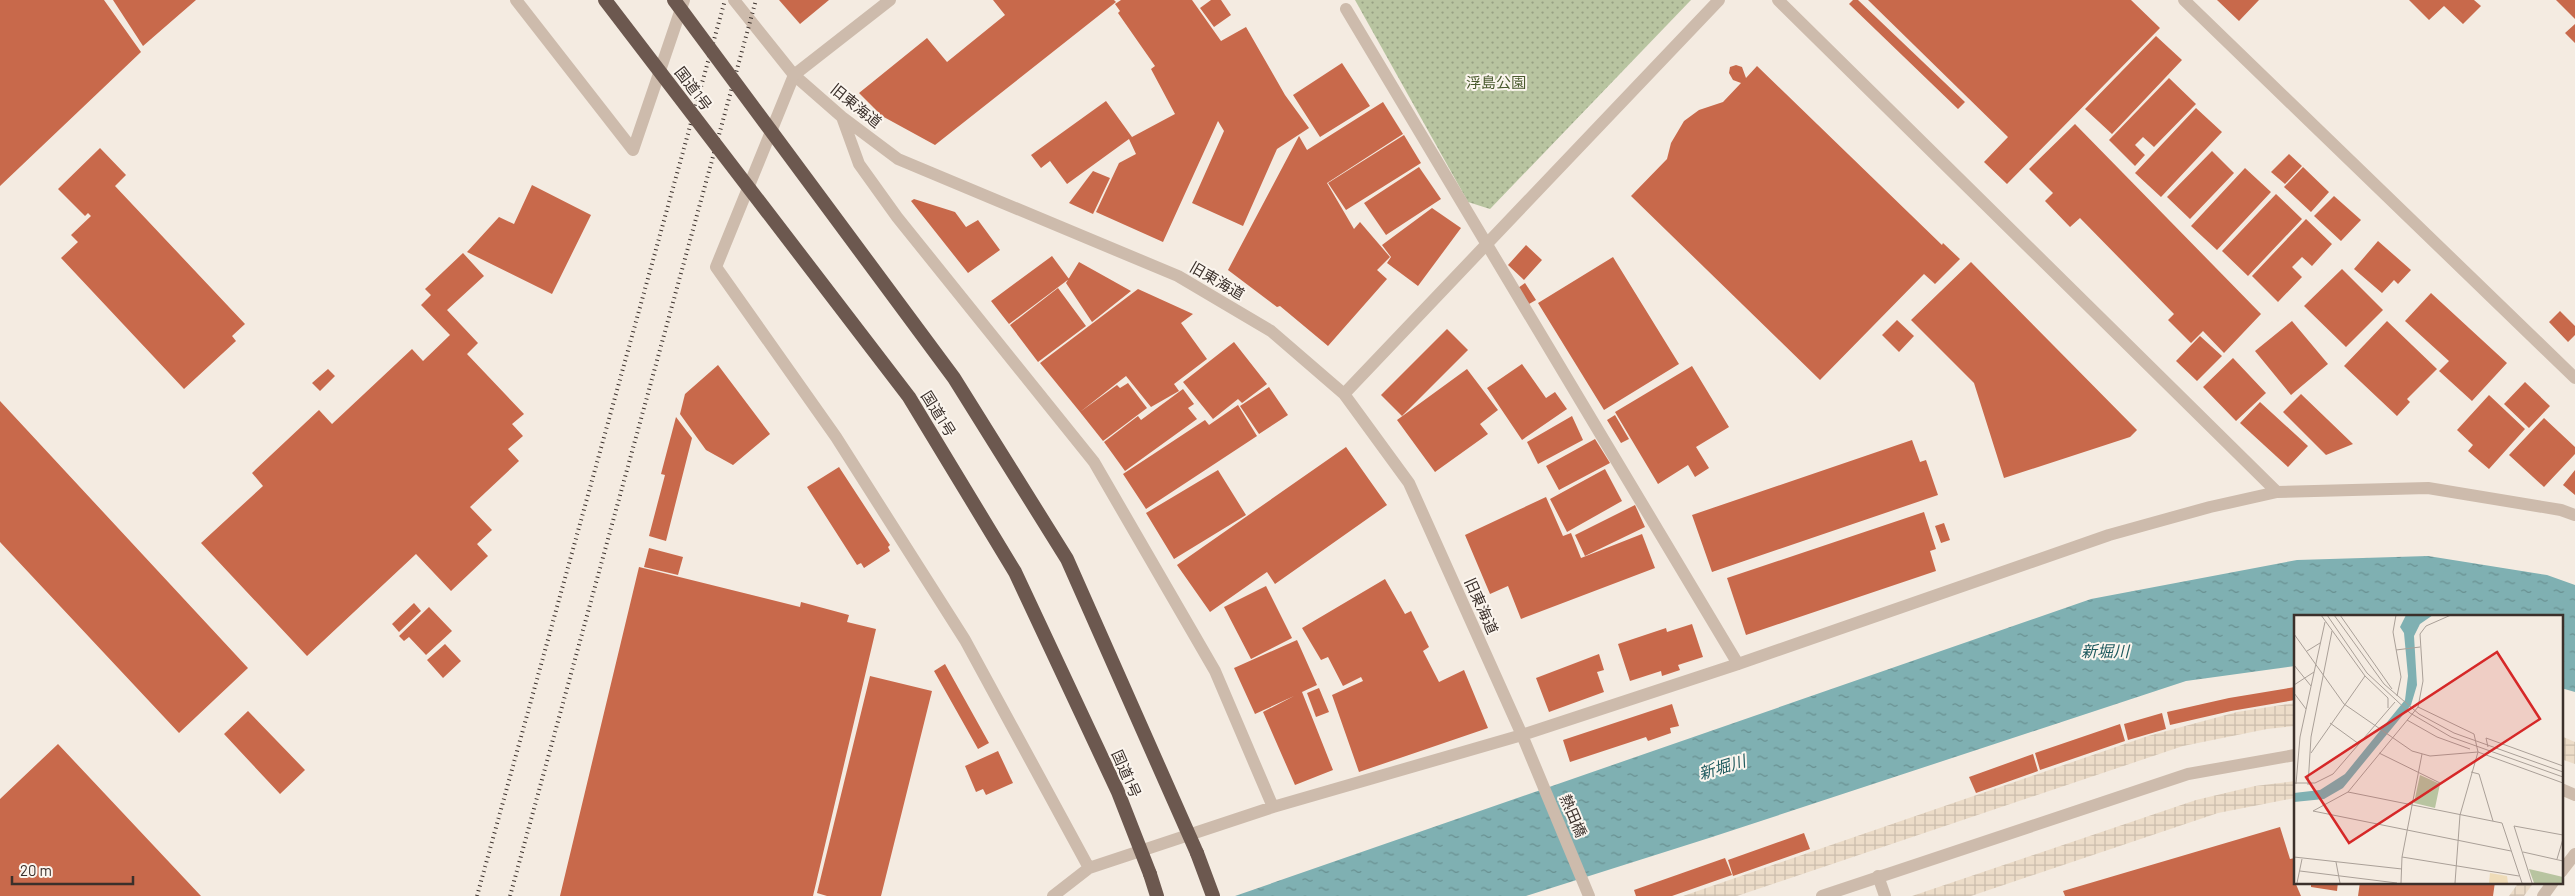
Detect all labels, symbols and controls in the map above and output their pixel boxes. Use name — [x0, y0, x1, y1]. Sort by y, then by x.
street label: 国道1号 — [671, 63, 716, 114]
park label: 浮島公園 — [1466, 73, 1526, 91]
street label: 旧東海道 — [828, 79, 886, 131]
street label: 旧東海道 — [1187, 257, 1248, 303]
street label: 国道1号 — [918, 387, 960, 440]
street label: 旧東海道 — [1461, 575, 1502, 637]
inset map — [2294, 615, 2562, 884]
water label: 新堀川 — [2081, 641, 2131, 660]
street label: 国道1号 — [1108, 747, 1145, 800]
water label: 新堀川 — [1696, 750, 1749, 783]
street label: 熱田橋 — [1557, 791, 1591, 840]
scale bar — [12, 854, 134, 886]
text: 20 m — [20, 861, 52, 879]

